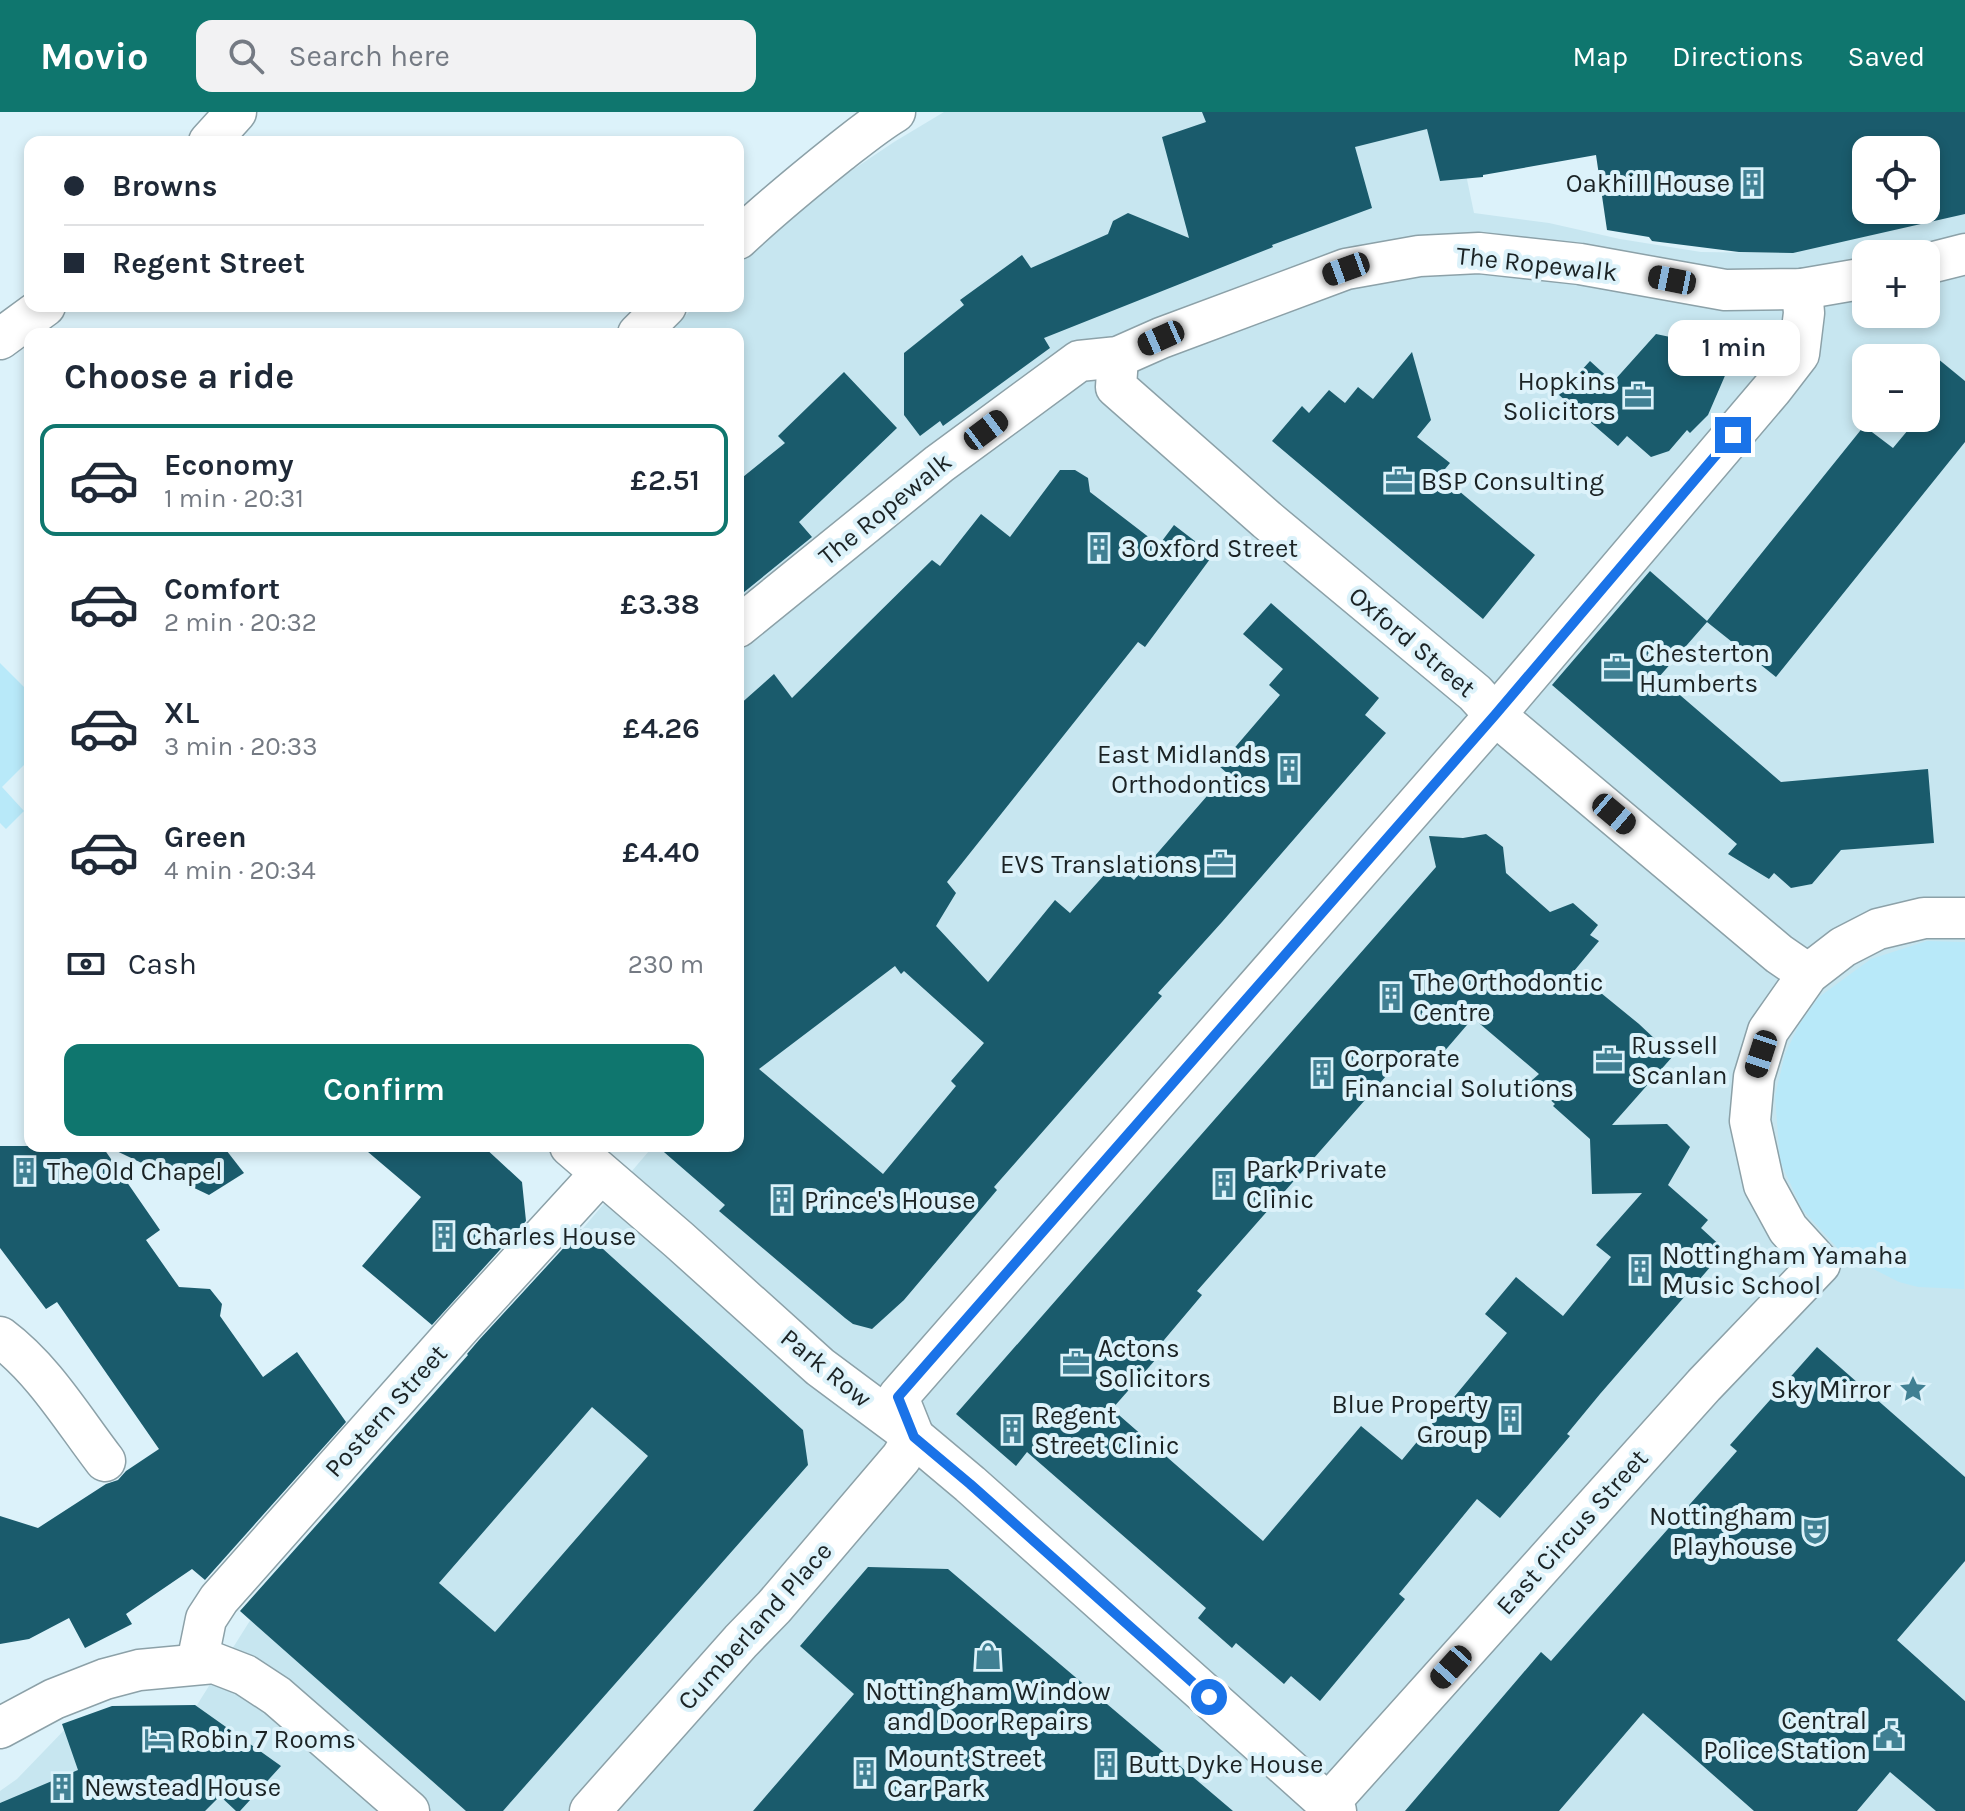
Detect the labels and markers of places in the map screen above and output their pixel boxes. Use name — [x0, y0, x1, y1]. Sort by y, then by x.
place label: Oakhill House — [1566, 168, 1730, 199]
building icon: Oakhill House — [1737, 168, 1767, 198]
place label: Hopkins Solicitors — [1503, 366, 1616, 427]
office icon: Hopkins Solicitors — [1623, 381, 1653, 411]
office icon: BSP Consulting — [1384, 466, 1414, 496]
place label: BSP Consulting — [1421, 466, 1604, 497]
building icon: 3 Oxford Street — [1084, 533, 1114, 563]
place label: 3 Oxford Street — [1121, 533, 1298, 564]
place label: Chesterton Humberts — [1639, 638, 1770, 699]
office icon: Chesterton Humberts — [1602, 653, 1632, 683]
place label: East Midlands Orthodontics — [1097, 739, 1267, 800]
building icon: East Midlands Orthodontics — [1274, 754, 1304, 784]
place label: EVS Translations — [1000, 849, 1198, 880]
office icon: EVS Translations — [1205, 849, 1235, 879]
place label: The Orthodontic Centre — [1413, 967, 1603, 1028]
building icon: The Orthodontic Centre — [1376, 982, 1406, 1012]
place label: Russell Scanlan — [1631, 1030, 1727, 1091]
place label: Corporate Financial Solutions — [1344, 1043, 1574, 1104]
office icon: Russell Scanlan — [1594, 1045, 1624, 1075]
building icon: Corporate Financial Solutions — [1307, 1058, 1337, 1088]
place label: Park Private Clinic — [1246, 1154, 1387, 1215]
building icon: The Old Chapel — [10, 1156, 40, 1186]
place label: The Old Chapel — [47, 1156, 223, 1187]
building icon: Park Private Clinic — [1209, 1169, 1239, 1199]
building icon: Prince's House — [767, 1185, 797, 1215]
place label: Prince's House — [804, 1185, 976, 1216]
building icon: Charles House — [429, 1221, 459, 1251]
place label: Charles House — [466, 1221, 636, 1252]
place label: Nottingham Yamaha Music School — [1662, 1240, 1908, 1301]
building icon: Nottingham Yamaha Music School — [1625, 1255, 1655, 1285]
place label: Actons Solicitors — [1098, 1333, 1211, 1394]
office icon: Actons Solicitors — [1061, 1348, 1091, 1378]
place label: Sky Mirror — [1771, 1374, 1892, 1405]
place icon: Sky Mirror — [1898, 1374, 1928, 1404]
place label: Blue Property Group — [1331, 1389, 1488, 1450]
place label: Regent Street Clinic — [1034, 1400, 1179, 1461]
building icon: Blue Property Group — [1495, 1404, 1525, 1434]
building icon: Regent Street Clinic — [997, 1415, 1027, 1445]
place label: Nottingham Playhouse — [1649, 1501, 1793, 1562]
theatre icon: Nottingham Playhouse — [1800, 1516, 1830, 1546]
shop icon: Nottingham Window and Door Repairs — [973, 1641, 1003, 1671]
place label: Nottingham Window and Door Repairs — [865, 1676, 1111, 1737]
place label: Central Police Station — [1703, 1705, 1867, 1766]
public building icon: Central Police Station — [1874, 1720, 1904, 1750]
hotel icon: Robin 7 Rooms — [143, 1724, 173, 1754]
place label: Robin 7 Rooms — [180, 1724, 356, 1755]
place label: Mount Street Car Park — [887, 1743, 1042, 1804]
building icon: Butt Dyke House — [1091, 1749, 1121, 1779]
place label: Butt Dyke House — [1128, 1749, 1323, 1780]
building icon: Mount Street Car Park — [850, 1758, 880, 1788]
building icon: Newstead House — [47, 1772, 77, 1802]
place label: Newstead House — [84, 1772, 281, 1803]

